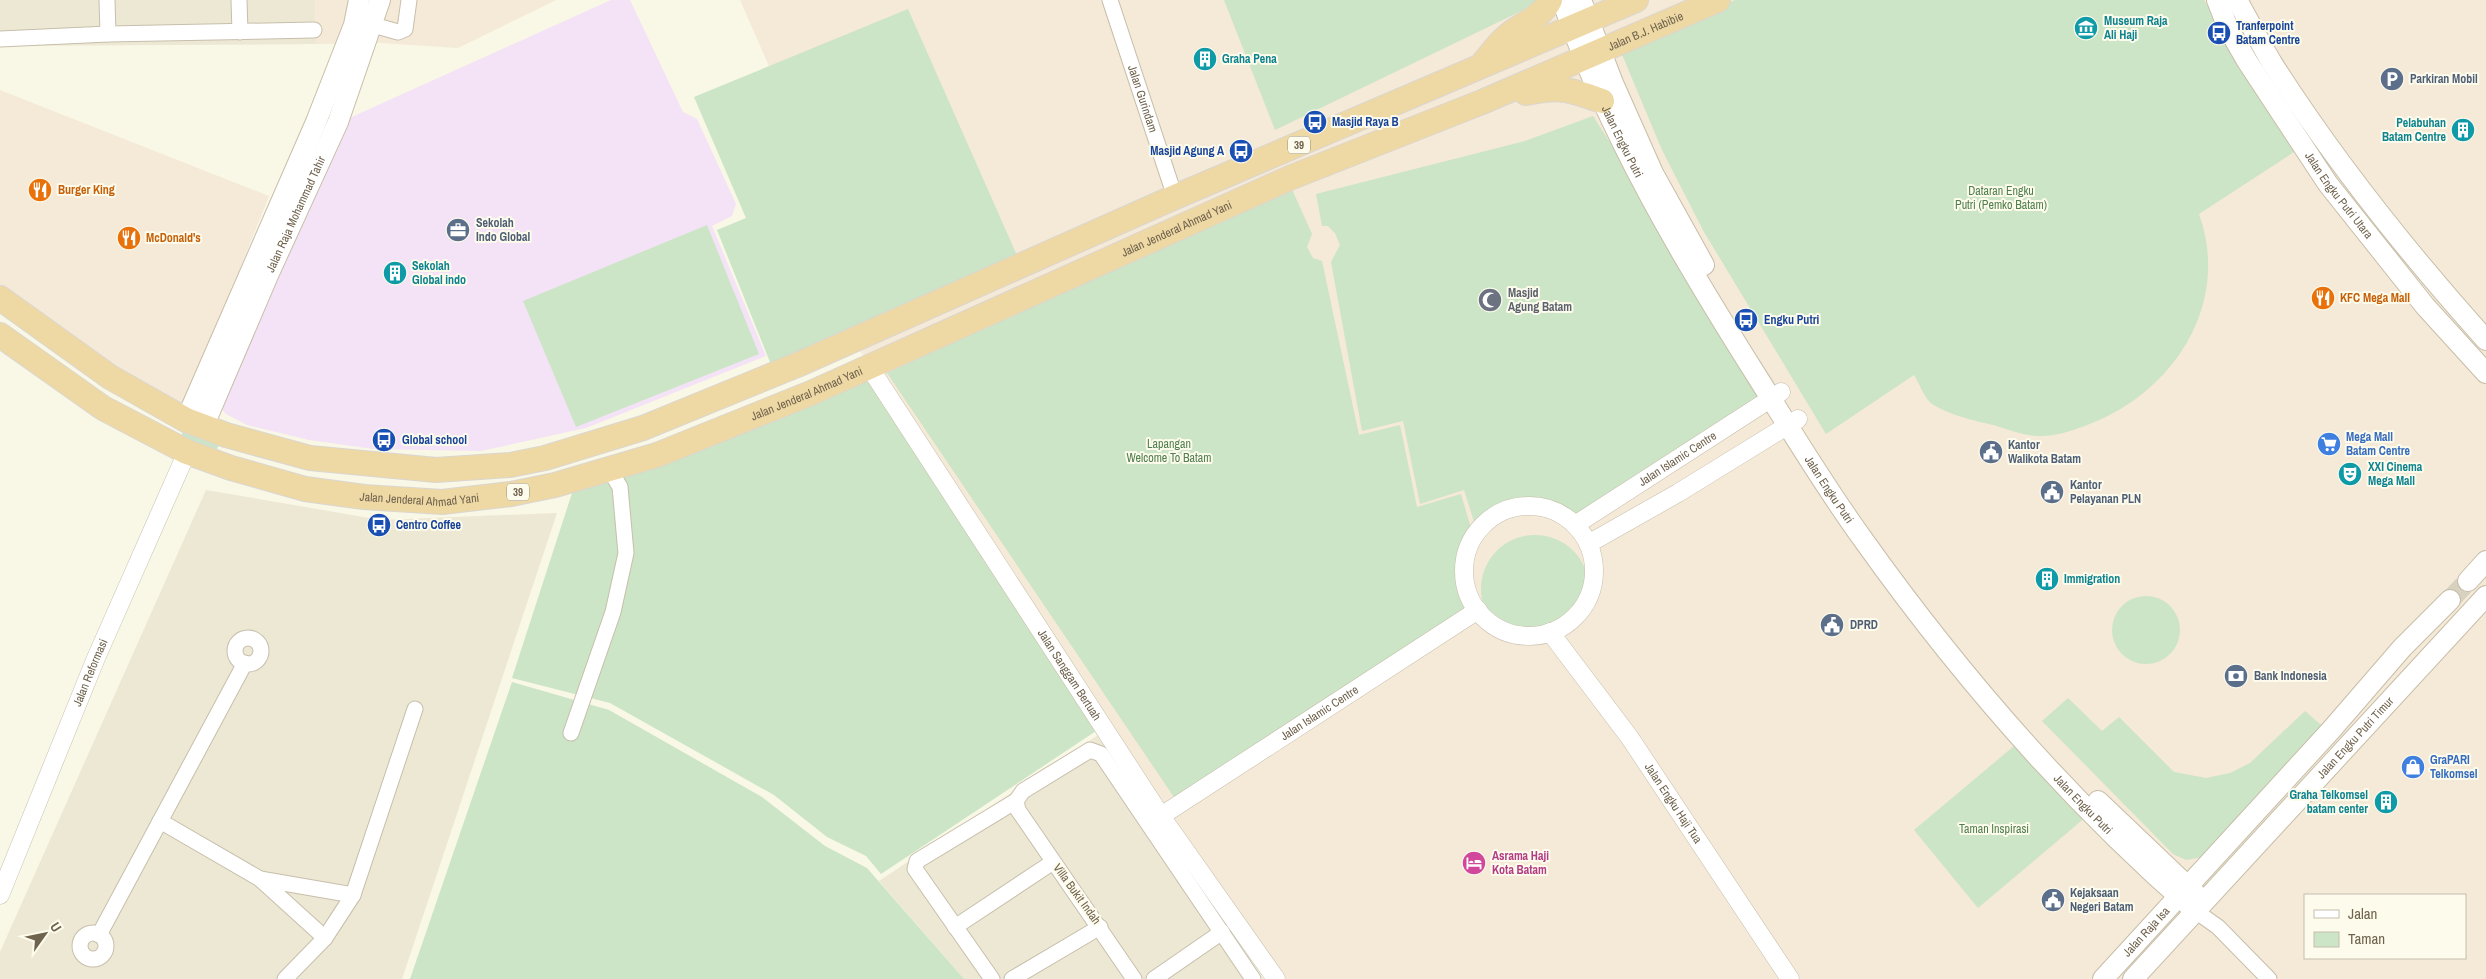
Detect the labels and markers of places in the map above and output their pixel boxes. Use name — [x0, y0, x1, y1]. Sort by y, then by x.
place label: Museum Raja Ali Haji — [2104, 13, 2168, 43]
museum icon: Museum Raja Ali Haji — [2073, 15, 2099, 41]
place label: Tranferpoint Batam Centre — [2236, 18, 2301, 48]
bus stop icon: Tranferpoint Batam Centre — [2206, 20, 2232, 46]
building icon: Graha Pena — [1192, 46, 1218, 72]
place label: Graha Pena — [1222, 51, 1277, 67]
parking icon: Parkiran Mobil — [2379, 66, 2405, 92]
place label: Parkiran Mobil — [2410, 71, 2478, 87]
bus stop icon: Masjid Raya B — [1302, 109, 1328, 135]
place label: Masjid Raya B — [1332, 114, 1399, 130]
place label: Pelabuhan Batam Centre — [2382, 115, 2447, 145]
building icon: Pelabuhan Batam Centre — [2450, 117, 2476, 143]
bus stop icon: Masjid Agung A — [1228, 138, 1254, 164]
place label: Masjid Agung A — [1150, 143, 1225, 159]
restaurant icon: Burger King — [27, 177, 53, 203]
place label: Burger King — [58, 182, 115, 198]
place label: Sekolah Indo Global — [476, 215, 530, 245]
office icon: Sekolah Indo Global — [445, 217, 471, 243]
restaurant icon: McDonald's — [116, 225, 142, 251]
place label: McDonald's — [146, 230, 201, 246]
place label: Sekolah Global indo — [412, 258, 466, 288]
building icon: Sekolah Global indo — [382, 260, 408, 286]
place label: Masjid Agung Batam — [1508, 285, 1572, 315]
restaurant icon: KFC Mega Mall — [2310, 285, 2336, 311]
mosque icon: Masjid Agung Batam — [1477, 287, 1503, 313]
place label: KFC Mega Mall — [2340, 290, 2410, 306]
bus stop icon: Engku Putri — [1733, 307, 1759, 333]
place label: Engku Putri — [1764, 312, 1819, 328]
bus stop icon: Global school — [371, 427, 397, 453]
place label: Mega Mall Batam Centre — [2346, 429, 2411, 459]
supermarket icon: Mega Mall Batam Centre — [2316, 431, 2342, 457]
place label: Global school — [402, 432, 467, 448]
place label: Kantor Walikota Batam — [2008, 437, 2081, 467]
public building icon: Kantor Walikota Batam — [1978, 439, 2004, 465]
place label: XXI Cinema Mega Mall — [2368, 459, 2423, 489]
theatre icon: XXI Cinema Mega Mall — [2337, 461, 2363, 487]
place label: Kantor Pelayanan PLN — [2070, 477, 2141, 507]
public building icon: Kantor Pelayanan PLN — [2039, 479, 2065, 505]
bus stop icon: Centro Coffee — [366, 512, 392, 538]
place label: Centro Coffee — [396, 517, 462, 533]
building icon: Immigration — [2034, 566, 2060, 592]
place label: Immigration — [2064, 571, 2120, 587]
public building icon: DPRD — [1819, 612, 1845, 638]
place label: DPRD — [1850, 617, 1878, 633]
bank icon: Bank Indonesia — [2223, 663, 2249, 689]
place label: Bank Indonesia — [2254, 668, 2327, 684]
place label: GraPARI Telkomsel — [2430, 752, 2478, 782]
shop icon: GraPARI Telkomsel — [2400, 754, 2426, 780]
place label: Graha Telkomsel batam center — [2289, 787, 2368, 817]
building icon: Graha Telkomsel batam center — [2373, 789, 2399, 815]
place label: Asrama Haji Kota Batam — [1492, 848, 1549, 878]
hotel icon: Asrama Haji Kota Batam — [1461, 850, 1487, 876]
place label: Kejaksaan Negeri Batam — [2070, 885, 2134, 915]
public building icon: Kejaksaan Negeri Batam — [2040, 887, 2066, 913]

